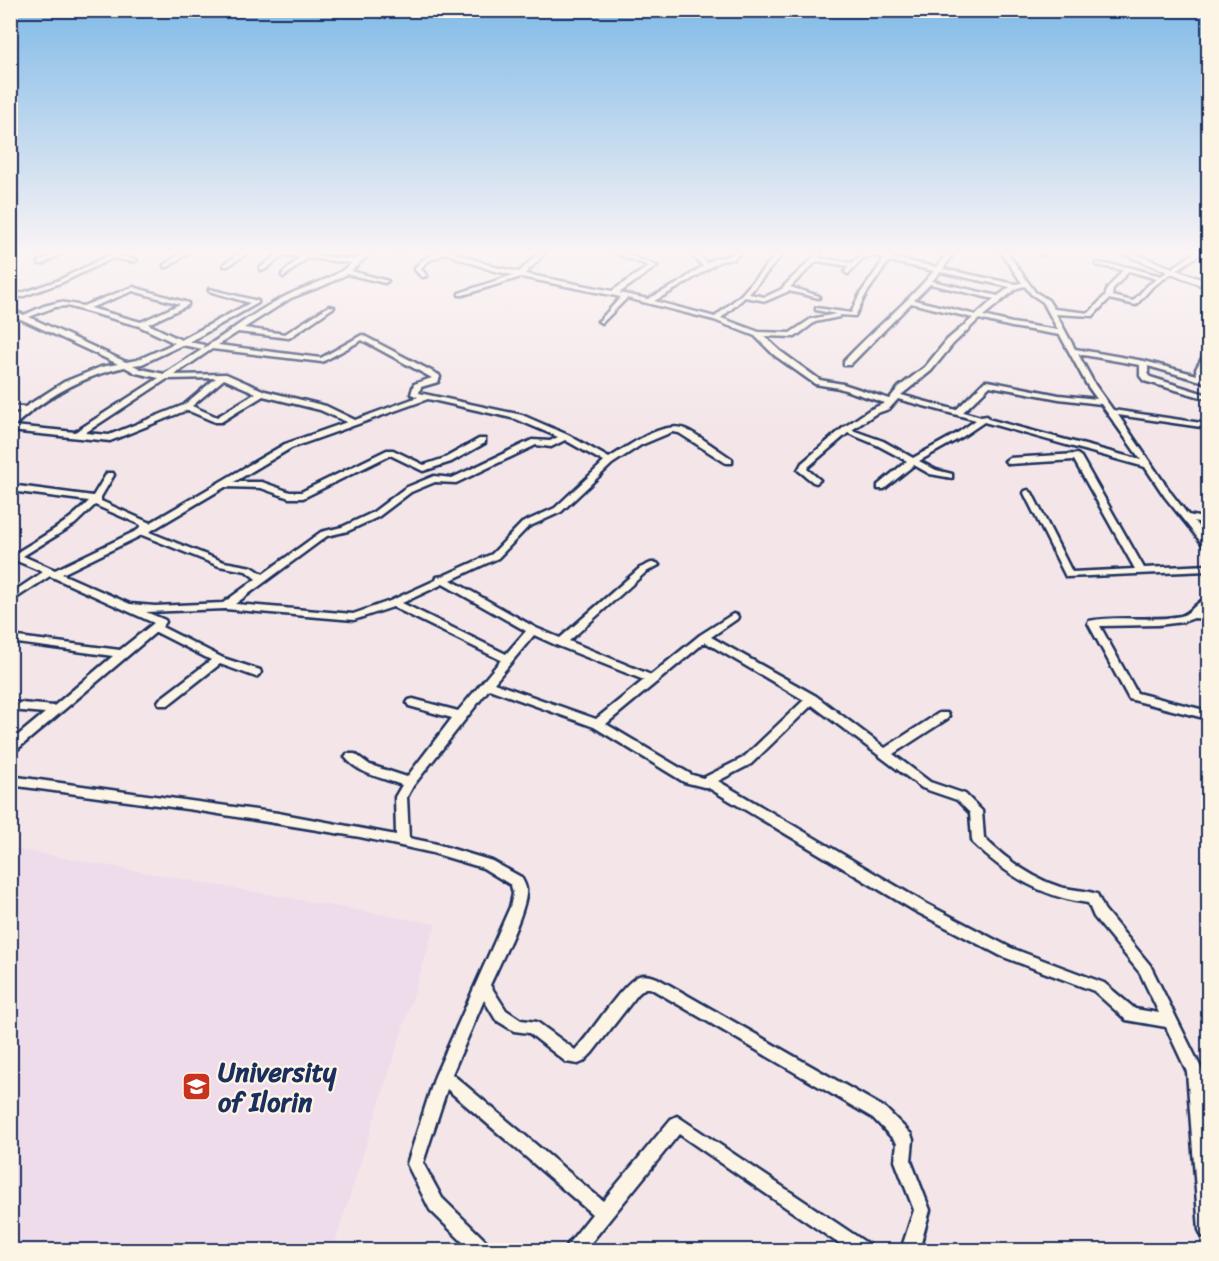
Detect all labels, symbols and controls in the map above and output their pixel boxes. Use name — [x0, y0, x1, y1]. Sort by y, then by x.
place label: University of Ilorin — [218, 1049, 337, 1125]
school or university icon: University of Ilorin — [181, 1071, 213, 1103]

